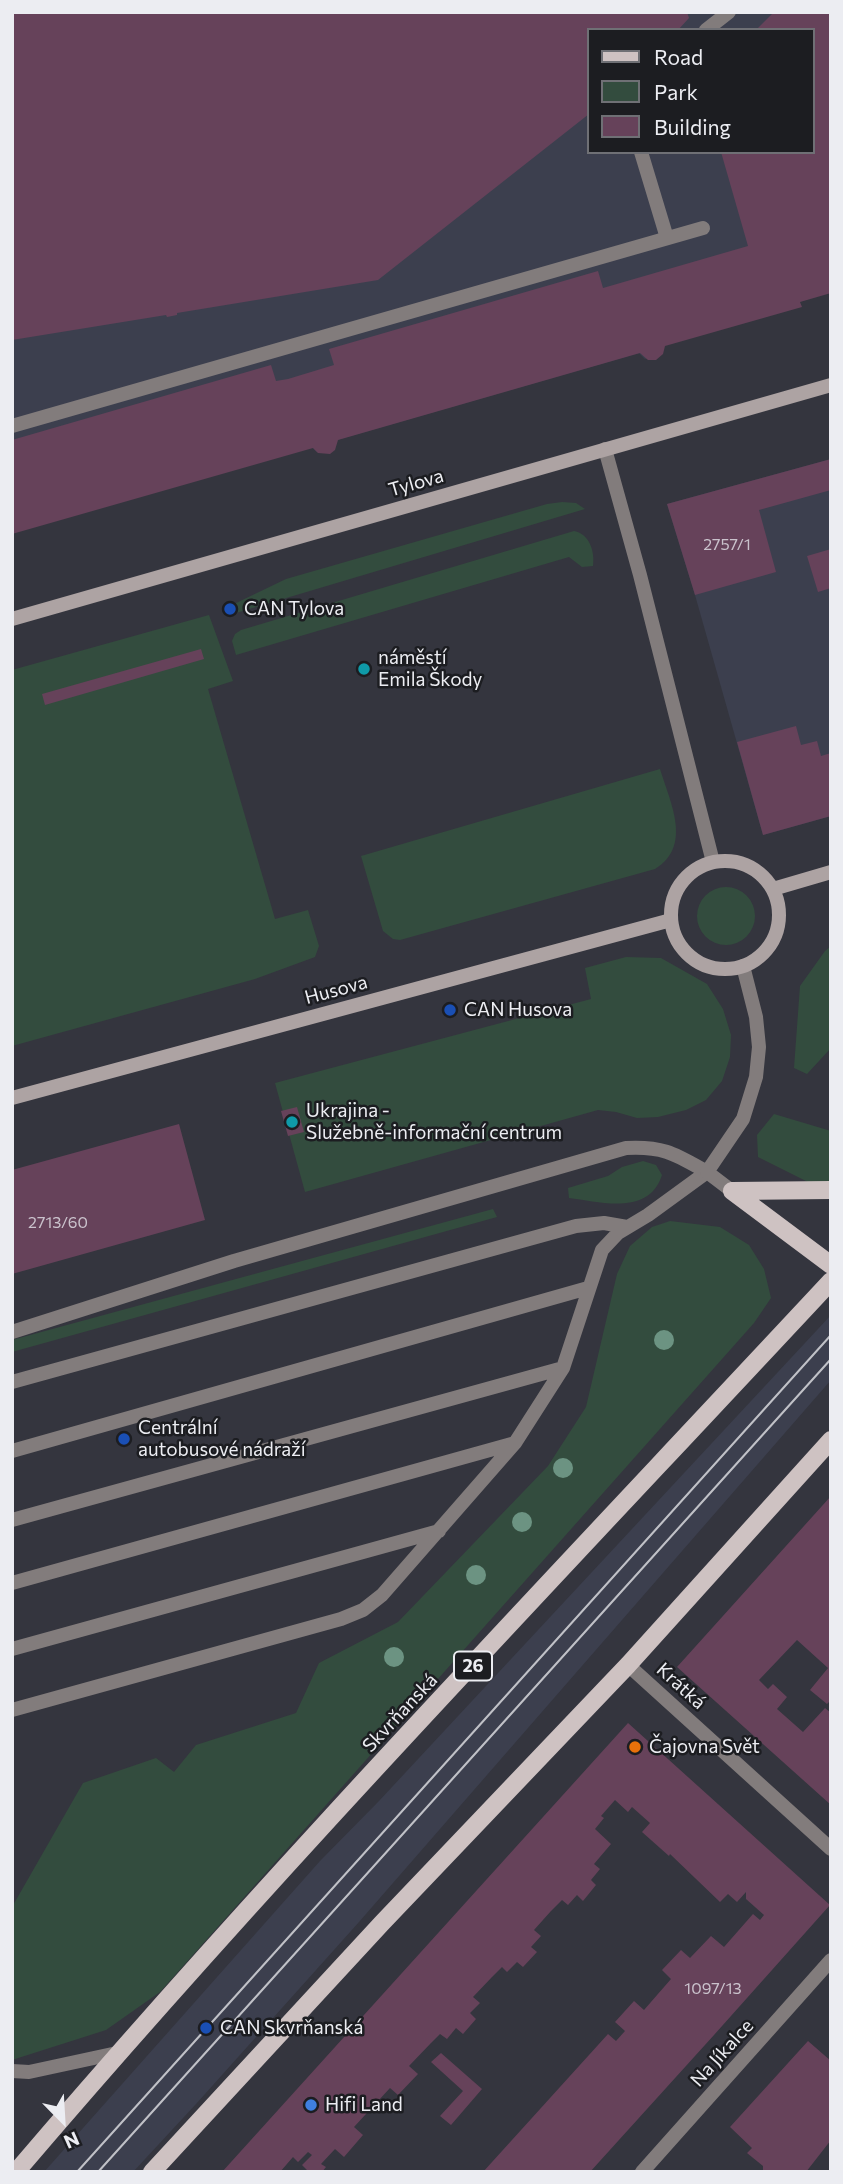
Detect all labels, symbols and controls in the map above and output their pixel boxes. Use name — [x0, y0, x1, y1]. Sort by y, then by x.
legend — [588, 28, 815, 154]
text: Road — [654, 44, 703, 69]
text: Park — [654, 79, 698, 104]
text: Building — [654, 114, 731, 139]
street label: Tylova — [386, 464, 446, 502]
house number: 2757/1 — [703, 535, 751, 555]
place label: CAN Tylova — [244, 598, 344, 620]
marker: CAN Tylova — [222, 601, 238, 617]
place label: náměstí Emila Škody — [378, 647, 482, 691]
marker: náměstí Emila Škody — [356, 661, 372, 677]
street label: Husova — [302, 971, 370, 1009]
place label: CAN Husova — [464, 999, 572, 1021]
marker: CAN Husova — [442, 1002, 458, 1018]
place label: Ukrajina - Služebně-informační centrum — [306, 1100, 562, 1144]
marker: Ukrajina - Služebně-informační centrum — [284, 1114, 300, 1130]
house number: 2713/60 — [28, 1213, 88, 1233]
place label: Centrální autobusové nádraží — [138, 1417, 306, 1461]
marker: Centrální autobusové nádraží — [116, 1431, 132, 1447]
road number: 26 — [454, 1652, 492, 1680]
street label: Krátká — [652, 1658, 710, 1714]
street label: Skvrňanská — [358, 1669, 442, 1757]
place label: Čajovna Svět — [649, 1736, 760, 1758]
marker: Čajovna Svět — [627, 1739, 643, 1755]
house number: 1097/13 — [684, 1979, 742, 1999]
street label: Na Jíkalce — [686, 2015, 758, 2091]
place label: CAN Skvrňanská — [220, 2017, 363, 2039]
marker: CAN Skvrňanská — [198, 2020, 214, 2036]
north arrow — [28, 2086, 98, 2156]
place label: Hifi Land — [325, 2094, 403, 2116]
marker: Hifi Land — [303, 2097, 319, 2113]
text: N — [61, 2127, 83, 2154]

